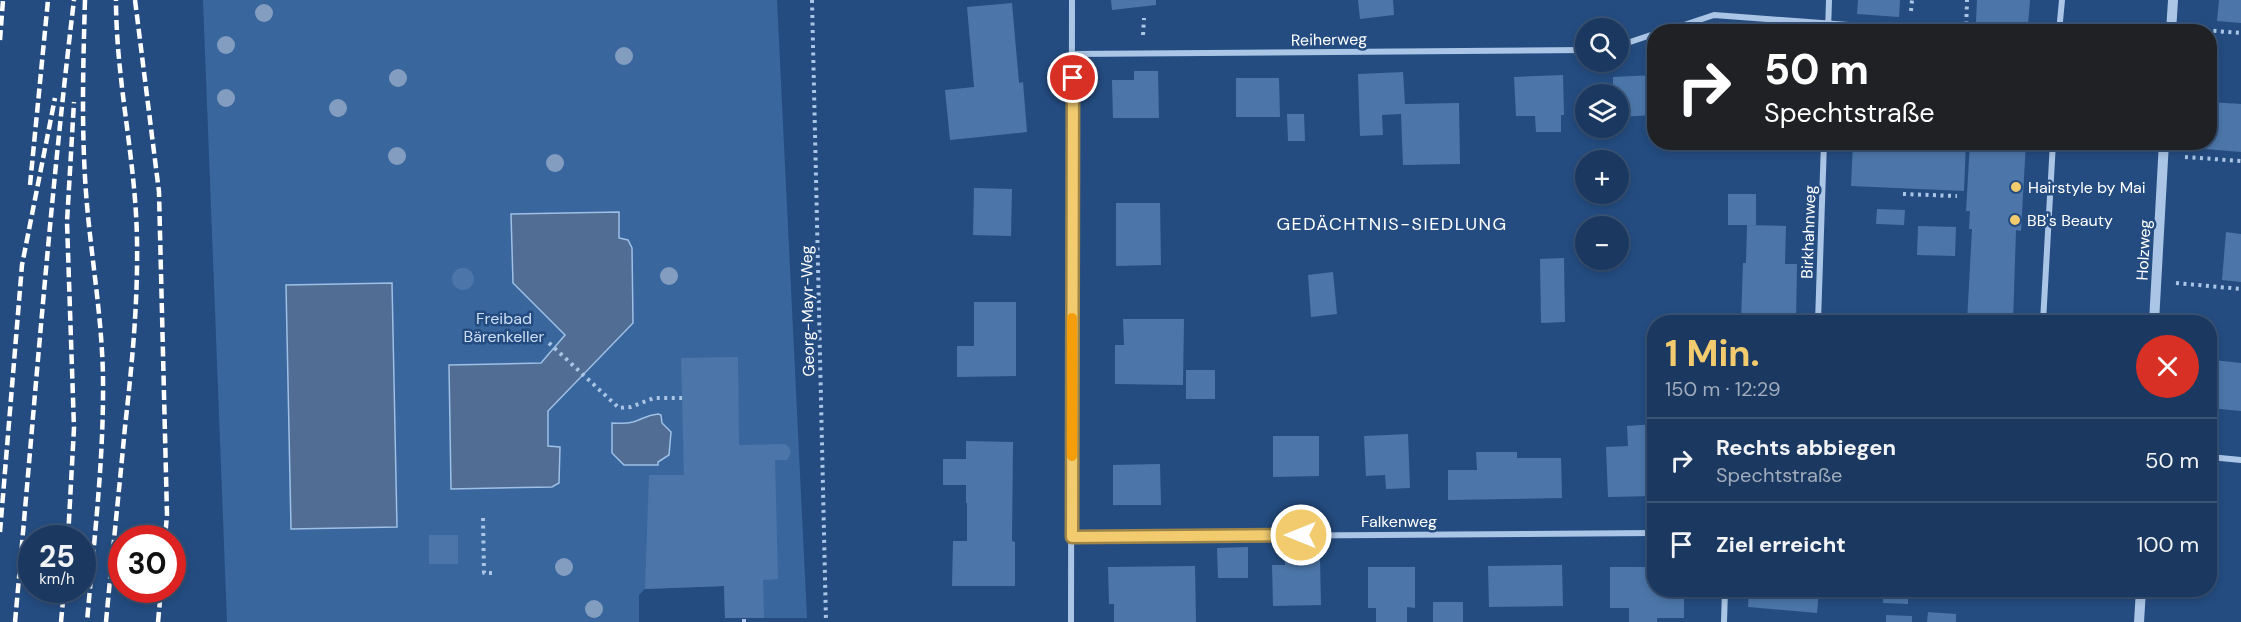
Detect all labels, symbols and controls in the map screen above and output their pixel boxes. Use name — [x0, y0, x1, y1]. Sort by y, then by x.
map controls — [1575, 18, 1629, 270]
button: search — [1575, 18, 1629, 72]
street label: Reiherweg — [1291, 28, 1367, 51]
text: 50 m — [1764, 42, 1869, 97]
icon: right — [1665, 48, 1743, 126]
pin — [1047, 52, 1098, 103]
icon: arrive — [1056, 61, 1089, 94]
button: layers — [1575, 84, 1629, 138]
text: Spechtstraße — [1764, 95, 1934, 130]
button: + — [1575, 150, 1629, 204]
place label: Hairstyle by Mai — [2028, 177, 2146, 198]
marker: Hairstyle by Mai — [2009, 180, 2023, 194]
street label: Birkhahnweg — [1796, 185, 1821, 279]
place label: BB's Beauty — [2027, 210, 2113, 231]
district label: GEDÄCHTNIS-SIEDLUNG — [1276, 212, 1508, 236]
marker: BB's Beauty — [2008, 213, 2022, 227]
button: − — [1575, 216, 1629, 270]
street label: Holzweg — [2131, 219, 2156, 281]
street label: Georg-Mayr-Weg — [796, 245, 819, 377]
park label: Freibad Bärenkeller — [464, 308, 545, 347]
text: 1 Min. — [1665, 330, 1760, 377]
button: close — [2136, 335, 2199, 398]
text: 150 m · 12:29 — [1665, 376, 1781, 402]
text: Rechts abbiegen — [1716, 433, 1896, 462]
icon: right — [1665, 444, 1698, 477]
text: 50 m — [2145, 446, 2199, 475]
text: Spechtstraße — [1716, 462, 1842, 488]
position arrow — [1269, 503, 1333, 567]
street label: Falkenweg — [1361, 511, 1437, 532]
speed limit sign: 30 — [108, 525, 186, 603]
icon: arrive — [1665, 528, 1698, 561]
text: Ziel erreicht — [1716, 530, 1846, 559]
text: 100 m — [2137, 530, 2199, 559]
text: 25 — [39, 537, 75, 576]
text: km/h — [39, 569, 75, 589]

